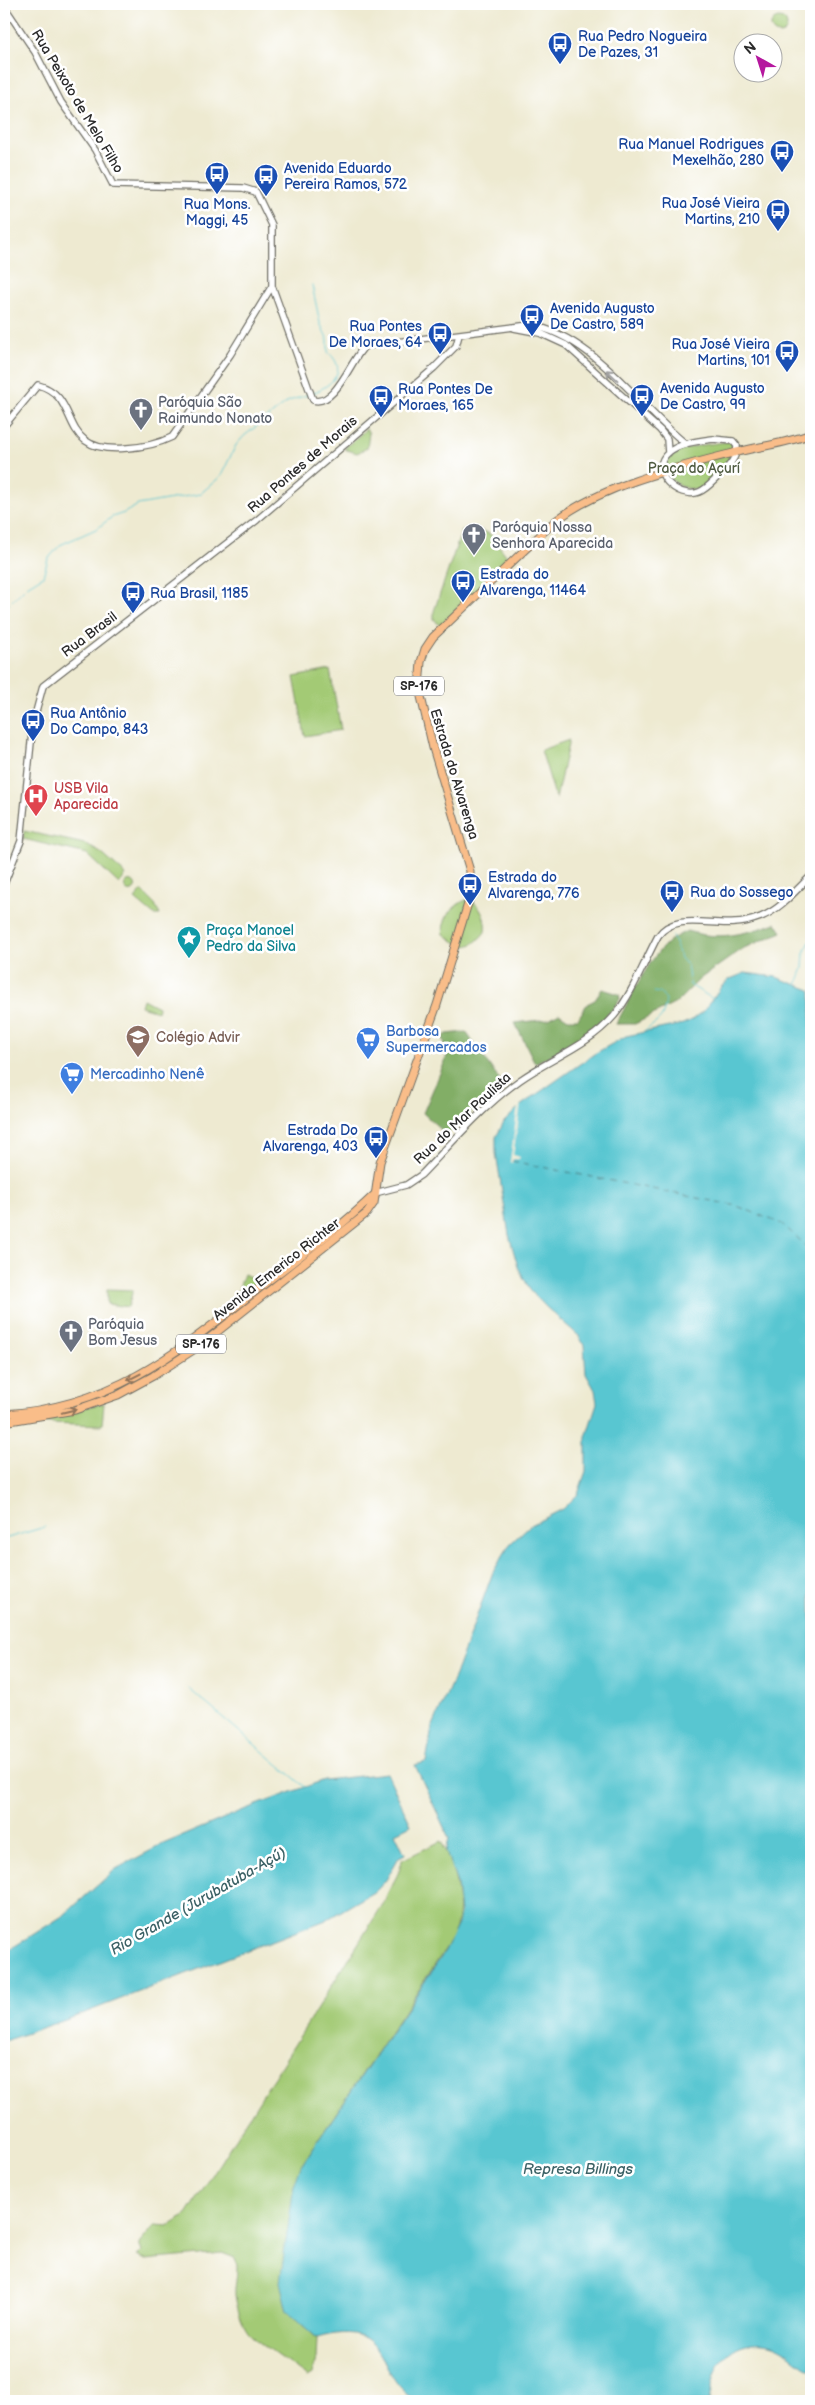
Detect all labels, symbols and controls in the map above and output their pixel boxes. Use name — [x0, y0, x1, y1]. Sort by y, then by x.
street label: Rua Peixoto de Melo Filho — [28, 26, 127, 176]
place label: Rua Pedro Nogueira De Pazes, 31 — [578, 28, 707, 61]
bus stop icon: Rua Pedro Nogueira De Pazes, 31 — [547, 31, 573, 65]
north arrow — [732, 32, 782, 82]
text: N — [741, 38, 760, 58]
place label: Rua Manuel Rodrigues Mexelhão, 280 — [618, 136, 764, 169]
bus stop icon: Rua Manuel Rodrigues Mexelhão, 280 — [769, 139, 795, 173]
place label: Avenida Eduardo Pereira Ramos, 572 — [284, 160, 408, 193]
bus stop icon: Rua Mons. Maggi, 45 — [204, 161, 230, 195]
bus stop icon: Avenida Eduardo Pereira Ramos, 572 — [253, 163, 279, 197]
place label: Rua José Vieira Martins, 210 — [661, 195, 760, 228]
place label: Rua Mons. Maggi, 45 — [183, 196, 251, 229]
bus stop icon: Rua José Vieira Martins, 210 — [765, 198, 791, 232]
place label: Avenida Augusto De Castro, 589 — [550, 300, 655, 333]
bus stop icon: Avenida Augusto De Castro, 589 — [519, 303, 545, 337]
place label: Rua Pontes De Moraes, 64 — [329, 318, 422, 351]
bus stop icon: Rua Pontes De Moraes, 64 — [427, 321, 453, 355]
place label: Rua José Vieira Martins, 101 — [671, 336, 770, 369]
bus stop icon: Rua José Vieira Martins, 101 — [774, 339, 800, 373]
one-way arrow — [606, 369, 619, 381]
place label: Avenida Augusto De Castro, 99 — [660, 380, 765, 413]
place label: Rua Pontes De Moraes, 165 — [398, 381, 493, 414]
bus stop icon: Avenida Augusto De Castro, 99 — [629, 383, 655, 417]
bus stop icon: Rua Pontes De Moraes, 165 — [368, 384, 394, 418]
place label: Paróquia São Raimundo Nonato — [158, 394, 272, 427]
church icon: Paróquia São Raimundo Nonato — [128, 397, 154, 431]
street label: Rua Pontes de Morais — [244, 412, 361, 517]
park label: Praça do Açurí — [648, 460, 741, 477]
place label: Paróquia Nossa Senhora Aparecida — [492, 519, 613, 552]
church icon: Paróquia Nossa Senhora Aparecida — [461, 522, 487, 556]
place label: Estrada do Alvarenga, 11464 — [480, 566, 586, 599]
bus stop icon: Estrada do Alvarenga, 11464 — [450, 569, 476, 603]
bus stop icon: Rua Brasil, 1185 — [120, 580, 146, 614]
place label: Rua Brasil, 1185 — [150, 585, 248, 602]
street label: Rua Brasil — [58, 608, 120, 661]
road number: SP-176 — [394, 676, 444, 696]
place label: Rua Antônio Do Campo, 843 — [50, 705, 148, 738]
street label: Estrada do Alvarenga — [427, 707, 483, 842]
bus stop icon: Rua Antônio Do Campo, 843 — [20, 708, 46, 742]
place label: USB Vila Aparecida — [54, 780, 118, 813]
hospital icon: USB Vila Aparecida — [23, 783, 49, 817]
place label: Estrada do Alvarenga, 776 — [488, 869, 580, 902]
bus stop icon: Estrada do Alvarenga, 776 — [457, 872, 483, 906]
bus stop icon: Rua do Sossego — [659, 879, 685, 913]
place label: Rua do Sossego — [690, 884, 794, 901]
place label: Praça Manoel Pedro da Silva — [206, 922, 296, 955]
place icon: Praça Manoel Pedro da Silva — [176, 925, 202, 959]
place label: Barbosa Supermercados — [386, 1023, 487, 1056]
school or university icon: Colégio Advir — [125, 1024, 151, 1058]
supermarket icon: Barbosa Supermercados — [355, 1026, 381, 1060]
place label: Colégio Advir — [156, 1029, 241, 1046]
supermarket icon: Mercadinho Nenê — [59, 1061, 85, 1095]
place label: Mercadinho Nenê — [90, 1066, 205, 1083]
street label: Rua do Mar Paulista — [410, 1069, 515, 1168]
place label: Estrada Do Alvarenga, 403 — [263, 1122, 358, 1155]
bus stop icon: Estrada Do Alvarenga, 403 — [363, 1125, 389, 1159]
street label: Avenida Emerico Richter — [210, 1214, 344, 1324]
place label: Paróquia Bom Jesus — [88, 1316, 157, 1349]
church icon: Paróquia Bom Jesus — [58, 1319, 84, 1353]
road number: SP-176 — [176, 1335, 226, 1354]
one-way arrow — [127, 1372, 142, 1382]
one-way arrow — [60, 1406, 76, 1415]
water label: Rio Grande (Jurubatuba-Açú) — [107, 1843, 290, 1960]
water label: Represa Billings — [523, 2160, 634, 2179]

